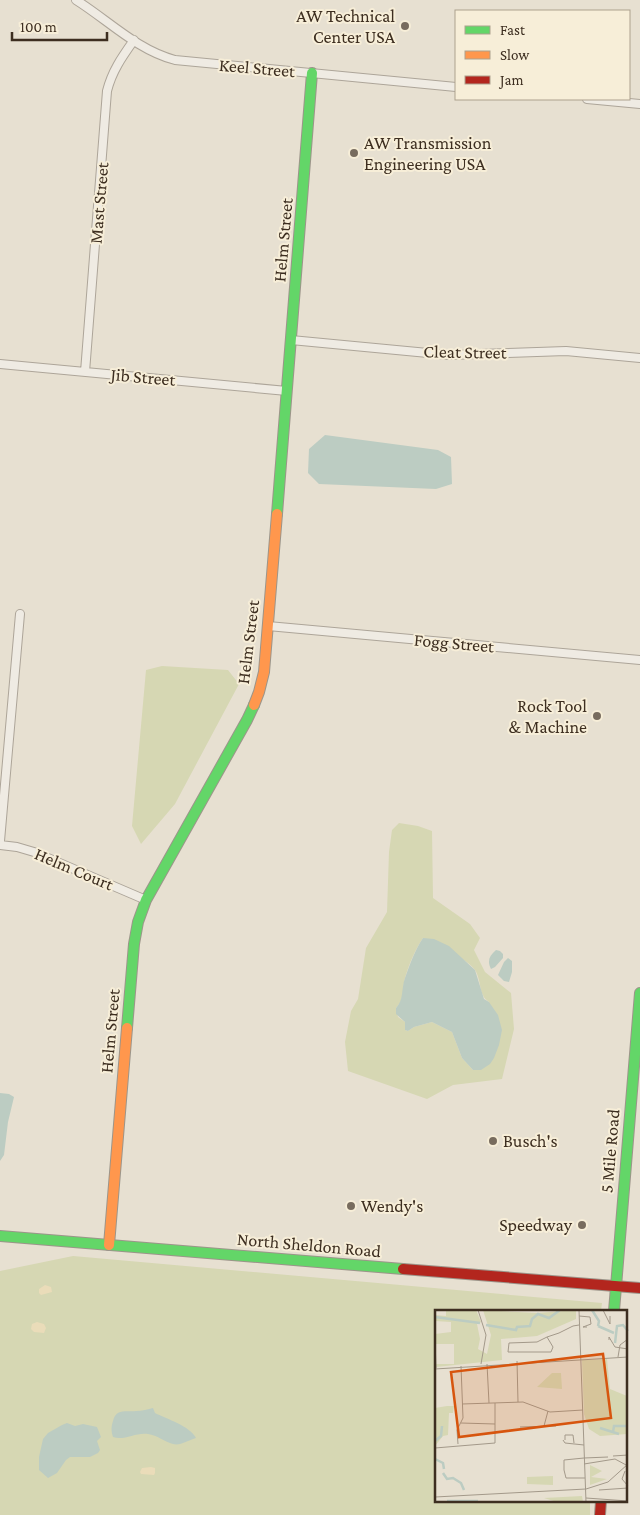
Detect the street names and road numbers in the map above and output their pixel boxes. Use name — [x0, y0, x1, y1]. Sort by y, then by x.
street label: Keel Street — [218, 55, 297, 81]
street label: Mast Street — [85, 160, 113, 245]
street label: Helm Street — [269, 196, 297, 283]
street label: Cleat Street — [423, 341, 508, 363]
street label: Jib Street — [108, 364, 177, 390]
street label: Helm Street — [233, 598, 263, 685]
street label: Fogg Street — [413, 630, 496, 657]
street label: Helm Court — [32, 843, 117, 895]
street label: Helm Street — [96, 987, 124, 1074]
street label: 5 Mile Road — [596, 1108, 624, 1194]
street label: North Sheldon Road — [236, 1229, 382, 1261]

